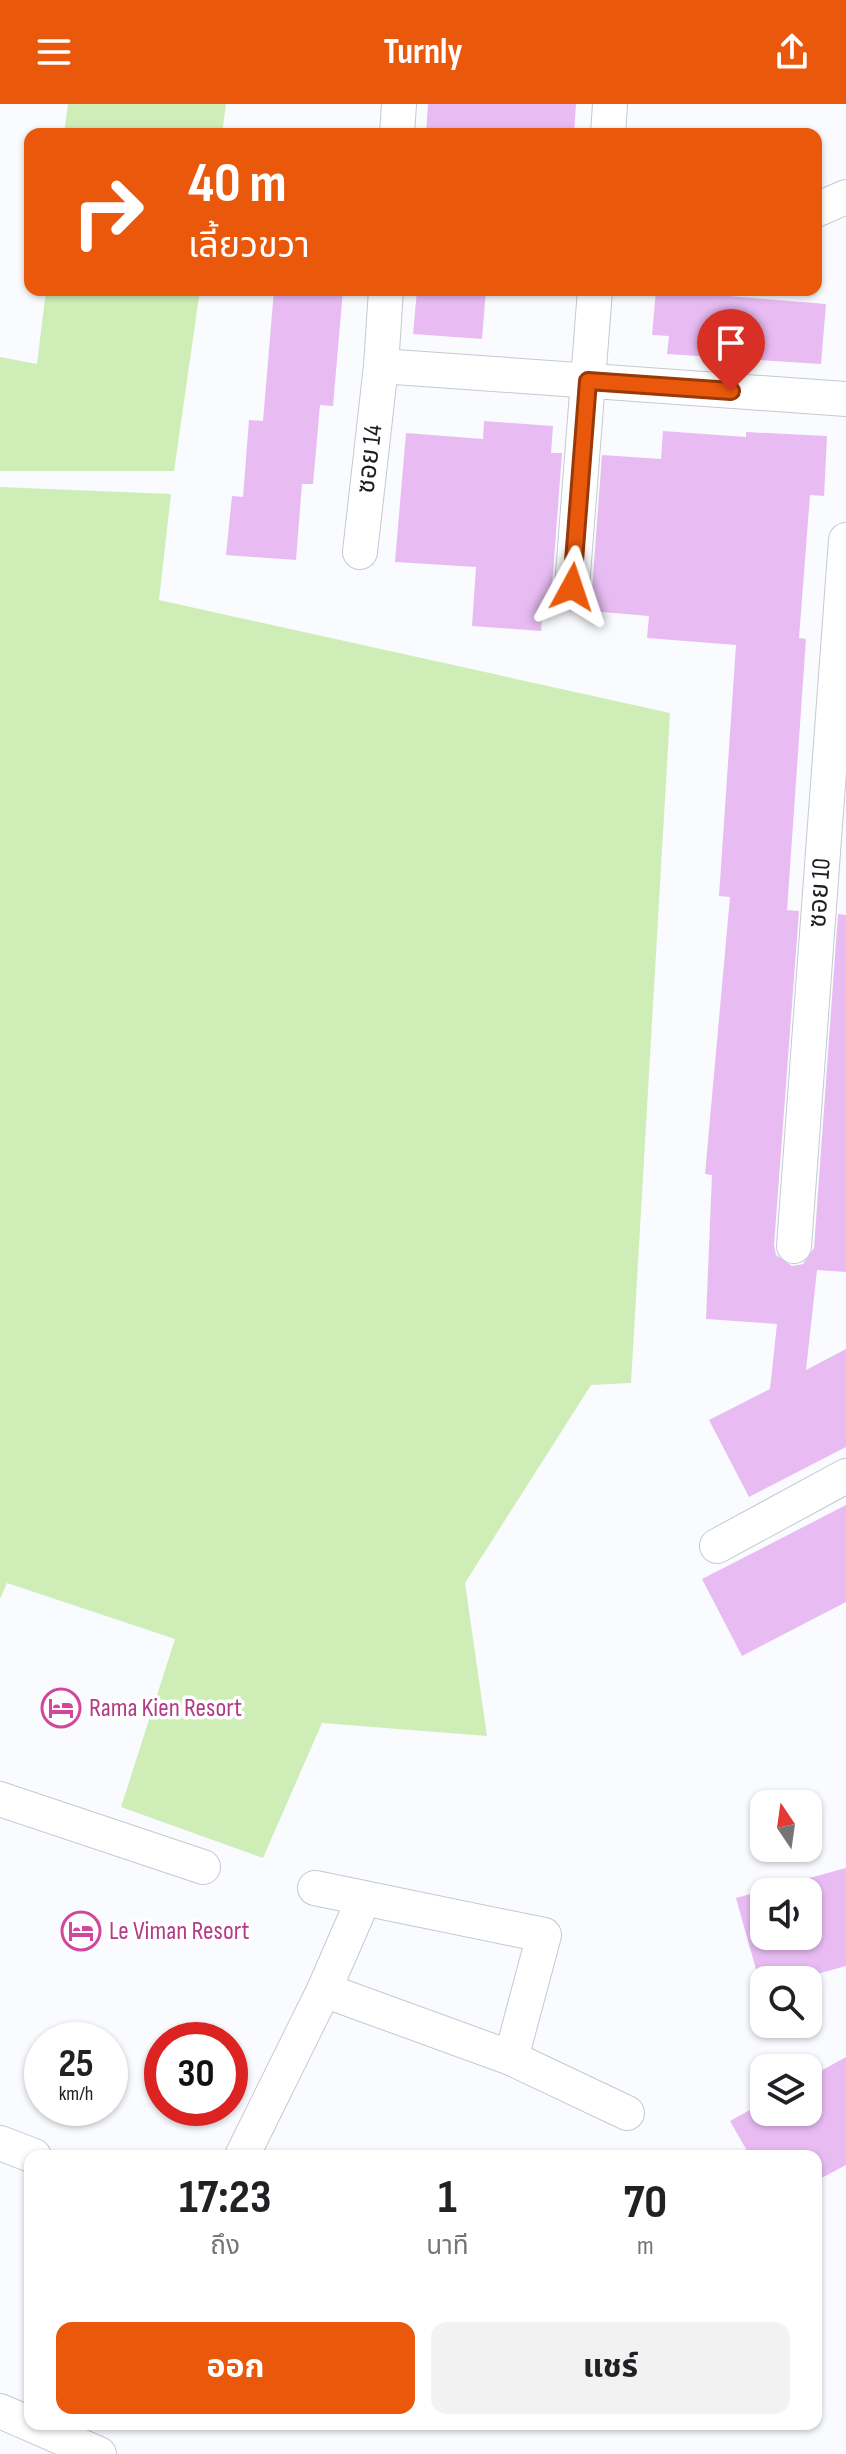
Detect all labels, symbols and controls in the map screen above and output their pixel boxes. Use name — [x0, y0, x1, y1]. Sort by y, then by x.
icon: menu — [32, 30, 76, 74]
icon: share — [770, 30, 814, 74]
text: Turnly — [384, 31, 462, 74]
text: 40 m — [188, 151, 287, 218]
icon: right — [56, 160, 160, 264]
text: เลี้ยวขวา — [188, 225, 310, 268]
pin — [697, 309, 765, 391]
icon: arrive — [709, 321, 753, 365]
street label: ซอย 14 — [350, 423, 390, 495]
position arrow — [530, 545, 614, 629]
street label: ซอย 10 — [802, 857, 838, 929]
hotel icon: Rama Kien Resort — [40, 1687, 82, 1729]
place label: Rama Kien Resort — [89, 1693, 242, 1724]
north arrow — [750, 1790, 822, 1862]
map controls — [750, 1790, 822, 2126]
button: sound — [750, 1878, 822, 1950]
hotel icon: Le Viman Resort — [60, 1910, 102, 1952]
place label: Le Viman Resort — [109, 1916, 249, 1947]
button: search — [750, 1966, 822, 2038]
speed limit sign: 30 — [144, 2022, 248, 2126]
text: 25 — [58, 2040, 94, 2088]
button: layers — [750, 2054, 822, 2126]
text: km/h — [59, 2082, 93, 2106]
text: 17:23 — [179, 2169, 271, 2226]
text: 1 — [438, 2169, 457, 2226]
text: 70 — [623, 2174, 667, 2231]
text: ถึง — [210, 2231, 240, 2262]
text: นาที — [426, 2231, 469, 2262]
text: m — [637, 2231, 654, 2262]
button: ออก — [56, 2322, 415, 2414]
button: แชร์ — [431, 2322, 790, 2414]

